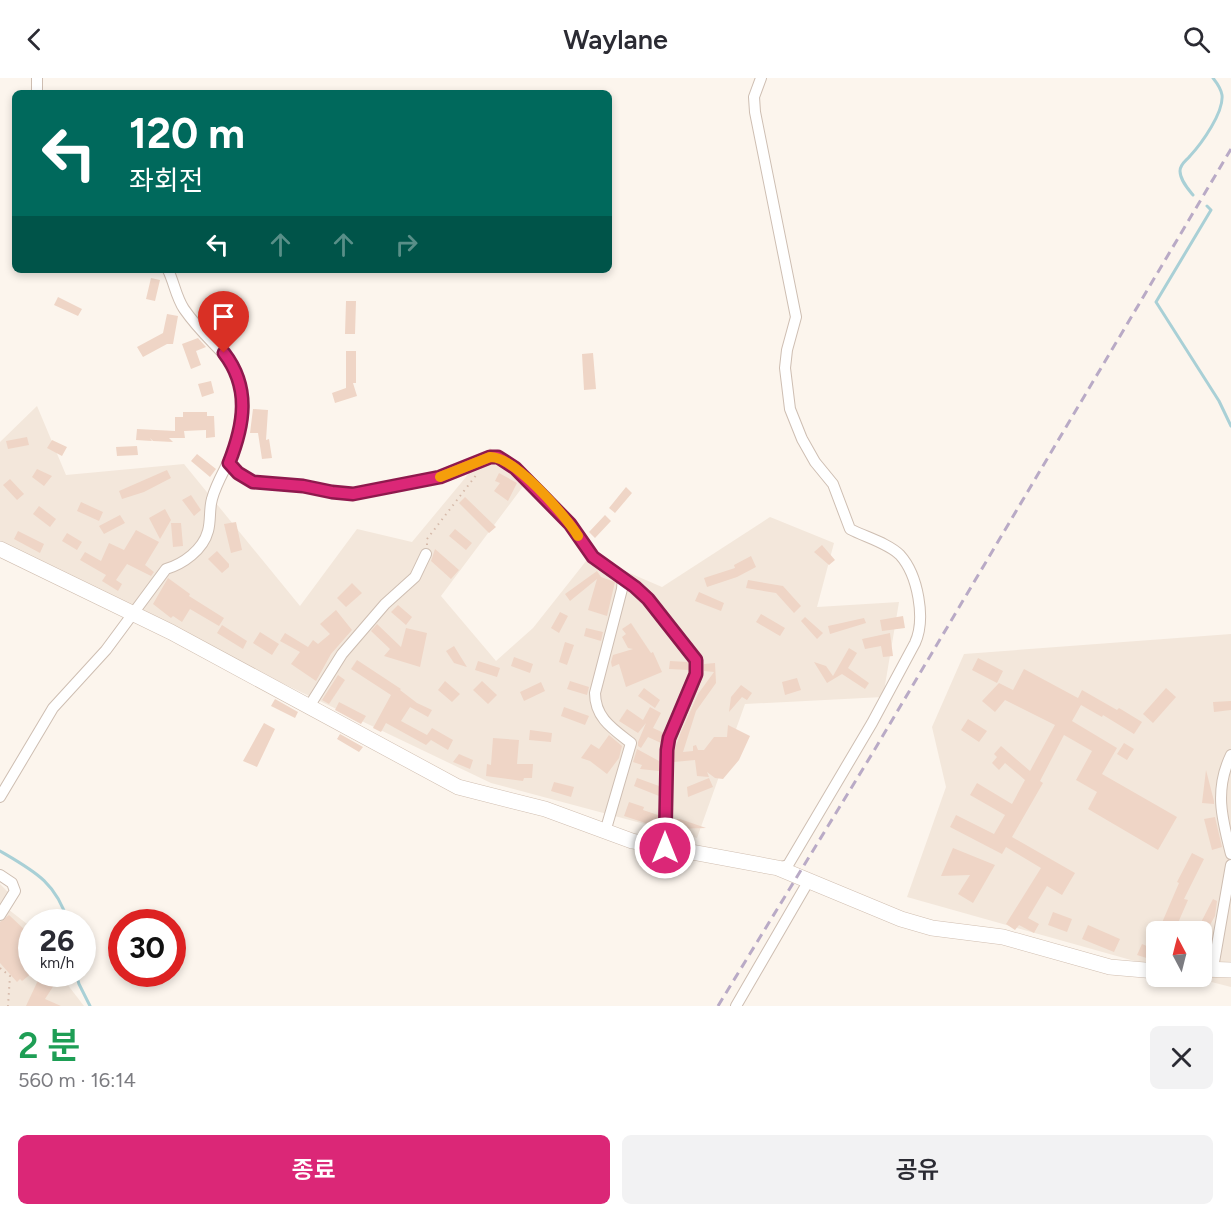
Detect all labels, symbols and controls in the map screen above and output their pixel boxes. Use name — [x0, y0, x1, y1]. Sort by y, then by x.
icon: back — [18, 23, 51, 56]
text: Waylane — [563, 23, 668, 56]
icon: search — [1180, 23, 1213, 56]
text: 120 m — [129, 108, 245, 159]
icon: left — [30, 114, 108, 192]
text: 좌회전 — [129, 164, 204, 197]
icon: left — [201, 228, 234, 261]
icon: ahead — [264, 228, 297, 261]
icon: ahead — [327, 228, 360, 261]
icon: right — [390, 228, 423, 261]
pin — [198, 291, 249, 353]
icon: arrive — [207, 300, 240, 333]
position arrow — [633, 816, 697, 880]
speed limit sign: 30 — [108, 909, 186, 987]
north arrow — [1146, 921, 1212, 987]
map controls — [1146, 921, 1212, 987]
text: 26 — [40, 922, 74, 959]
text: km/h — [40, 954, 74, 972]
text: 2 분 — [18, 1024, 80, 1067]
button: close — [1150, 1026, 1213, 1089]
text: 560 m · 16:14 — [18, 1068, 136, 1092]
button: 종료 — [18, 1135, 610, 1204]
button: 공유 — [622, 1135, 1213, 1204]

